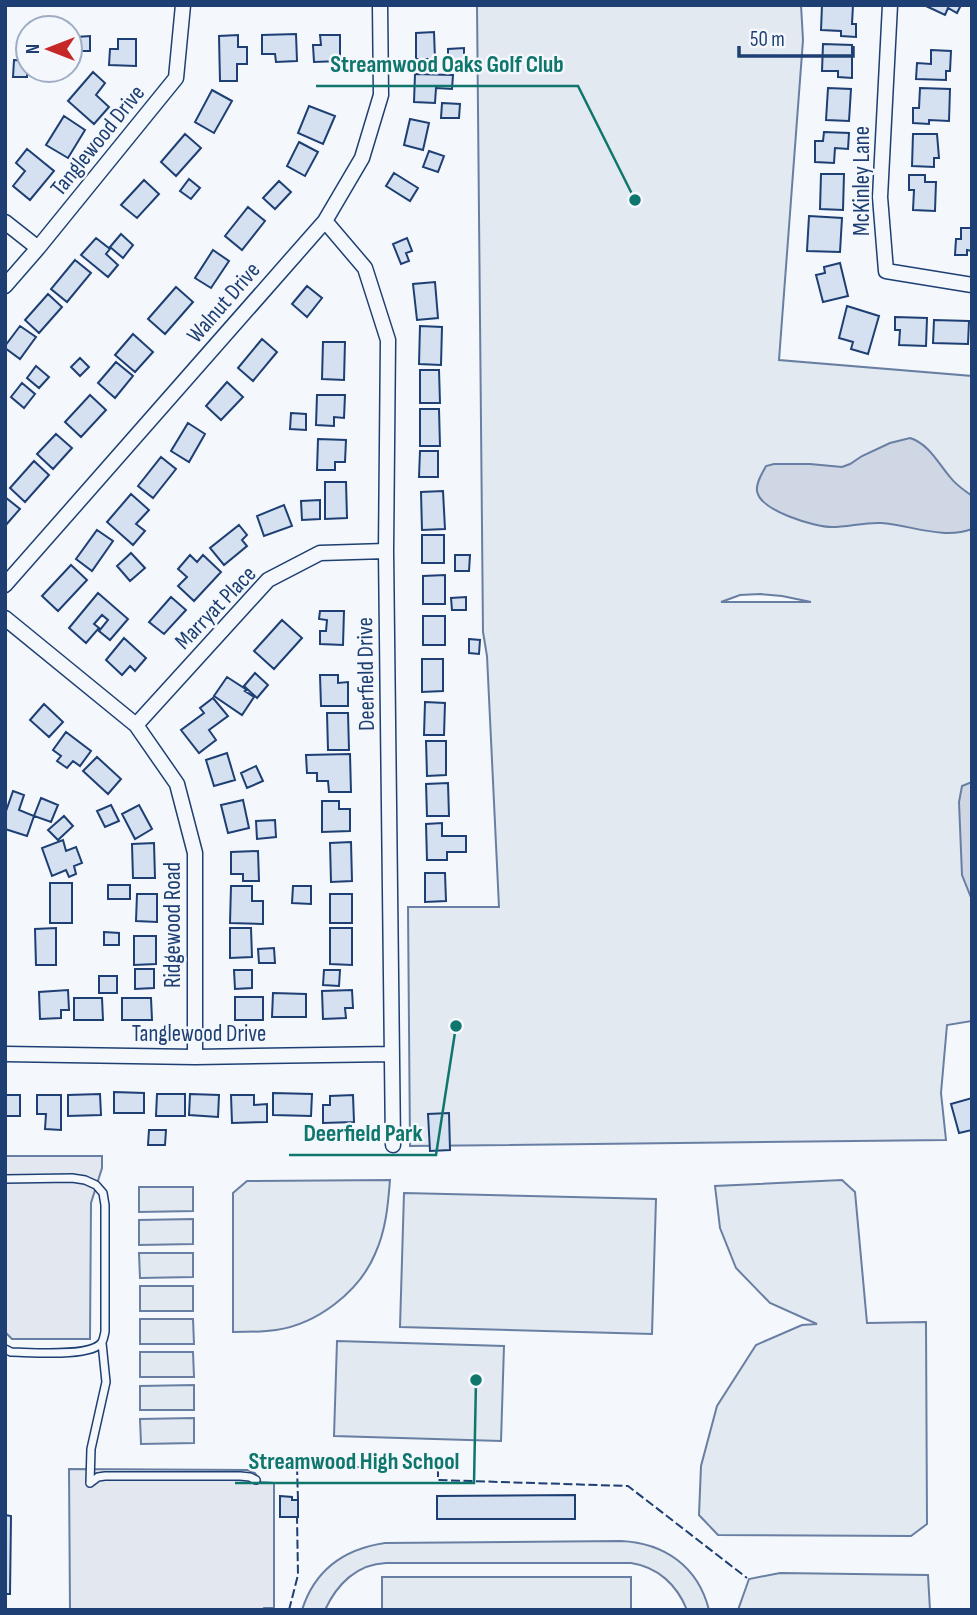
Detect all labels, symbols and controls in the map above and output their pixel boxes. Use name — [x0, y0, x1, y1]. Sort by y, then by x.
north arrow — [14, 14, 84, 84]
scale bar — [739, 14, 853, 58]
text: 50 m — [750, 27, 785, 52]
callout: Streamwood Oaks Golf Club — [316, 41, 578, 86]
text: N — [22, 44, 45, 54]
text: Streamwood Oaks Golf Club — [330, 50, 564, 79]
street label: Tanglewood Drive — [45, 80, 151, 202]
street label: McKinley Lane — [848, 126, 876, 236]
street label: Walnut Drive — [181, 257, 266, 349]
street label: Marryat Place — [169, 560, 262, 655]
street label: Deerfield Drive — [351, 617, 381, 731]
street label: Ridgewood Road — [159, 862, 187, 988]
street label: Tanglewood Drive — [132, 1020, 266, 1048]
callout: Deerfield Park — [289, 1110, 436, 1155]
text: Deerfield Park — [303, 1119, 423, 1148]
callout: Streamwood High School — [235, 1438, 474, 1483]
text: Streamwood High School — [249, 1447, 459, 1476]

